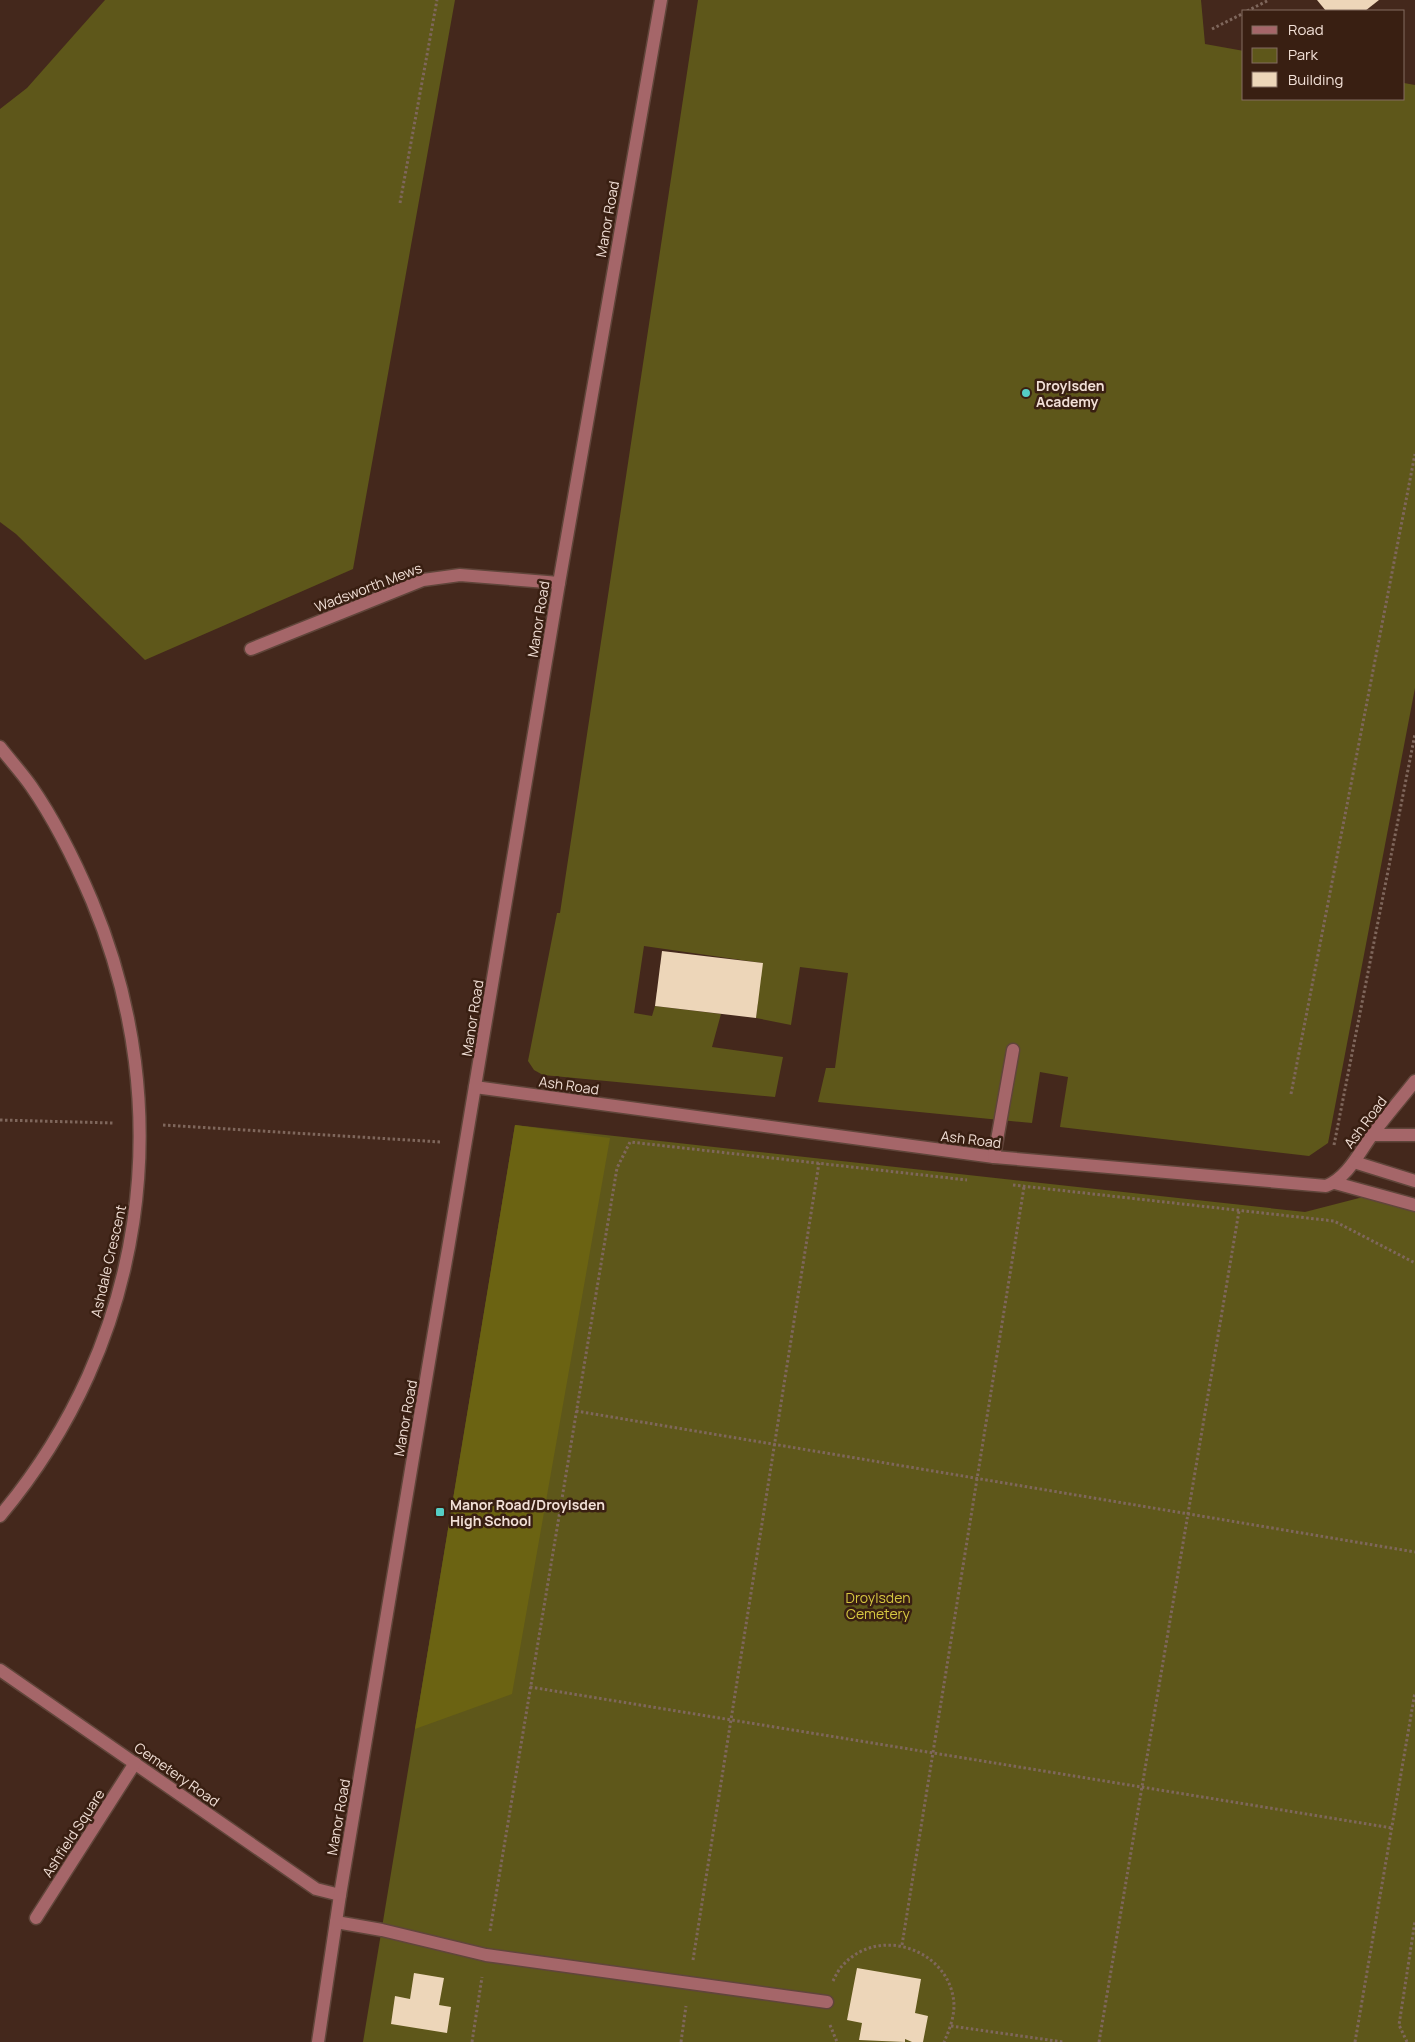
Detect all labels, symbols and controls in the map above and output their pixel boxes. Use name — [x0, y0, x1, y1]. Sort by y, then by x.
legend — [1242, 10, 1405, 100]
text: Road — [1288, 19, 1324, 40]
text: Park — [1288, 44, 1318, 65]
text: Building — [1288, 69, 1343, 90]
street label: Manor Road — [591, 179, 623, 259]
place label: Droylsden Academy — [1036, 376, 1105, 411]
marker: Droylsden Academy — [1020, 387, 1032, 399]
street label: Wadsworth Mews — [312, 558, 424, 616]
street label: Manor Road — [523, 579, 553, 659]
street label: Manor Road — [457, 978, 487, 1058]
street label: Ash Road — [538, 1071, 600, 1099]
street label: Ash Road — [1339, 1092, 1391, 1152]
street label: Ash Road — [940, 1126, 1002, 1152]
street label: Ashdale Crescent — [86, 1203, 130, 1319]
street label: Manor Road — [389, 1378, 421, 1458]
place label: Manor Road/Droylsden High School — [450, 1495, 605, 1530]
marker: Manor Road/Droylsden High School — [434, 1506, 446, 1518]
park label: Droylsden Cemetery — [846, 1588, 911, 1623]
street label: Cemetery Road — [131, 1738, 223, 1810]
street label: Manor Road — [322, 1777, 354, 1857]
street label: Ashfield Square — [37, 1785, 109, 1881]

